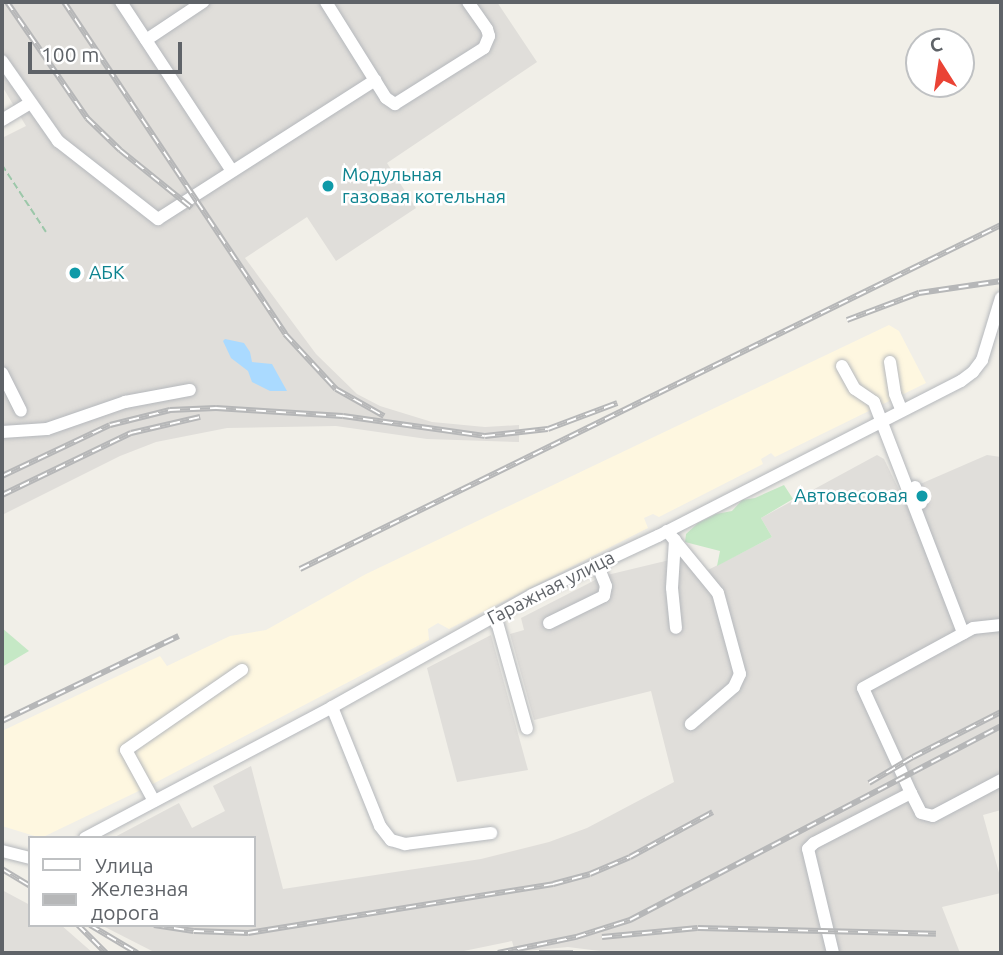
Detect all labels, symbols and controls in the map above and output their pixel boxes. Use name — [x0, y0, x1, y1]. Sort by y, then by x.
scale bar — [32, 28, 186, 72]
north arrow — [905, 28, 975, 98]
text: С — [928, 32, 944, 56]
text: 100 m — [41, 42, 99, 66]
place label: Модульная газовая котельная — [342, 164, 506, 208]
marker: Модульная газовая котельная — [320, 178, 336, 194]
place label: АБК — [89, 262, 125, 284]
marker: АБК — [67, 265, 83, 281]
place label: Автовесовая — [794, 485, 908, 507]
marker: Автовесовая — [914, 488, 930, 504]
street label: Гаражная улица — [483, 546, 619, 630]
legend — [28, 836, 256, 927]
text: Улица — [95, 853, 153, 877]
text: Железная дорога — [91, 876, 189, 924]

